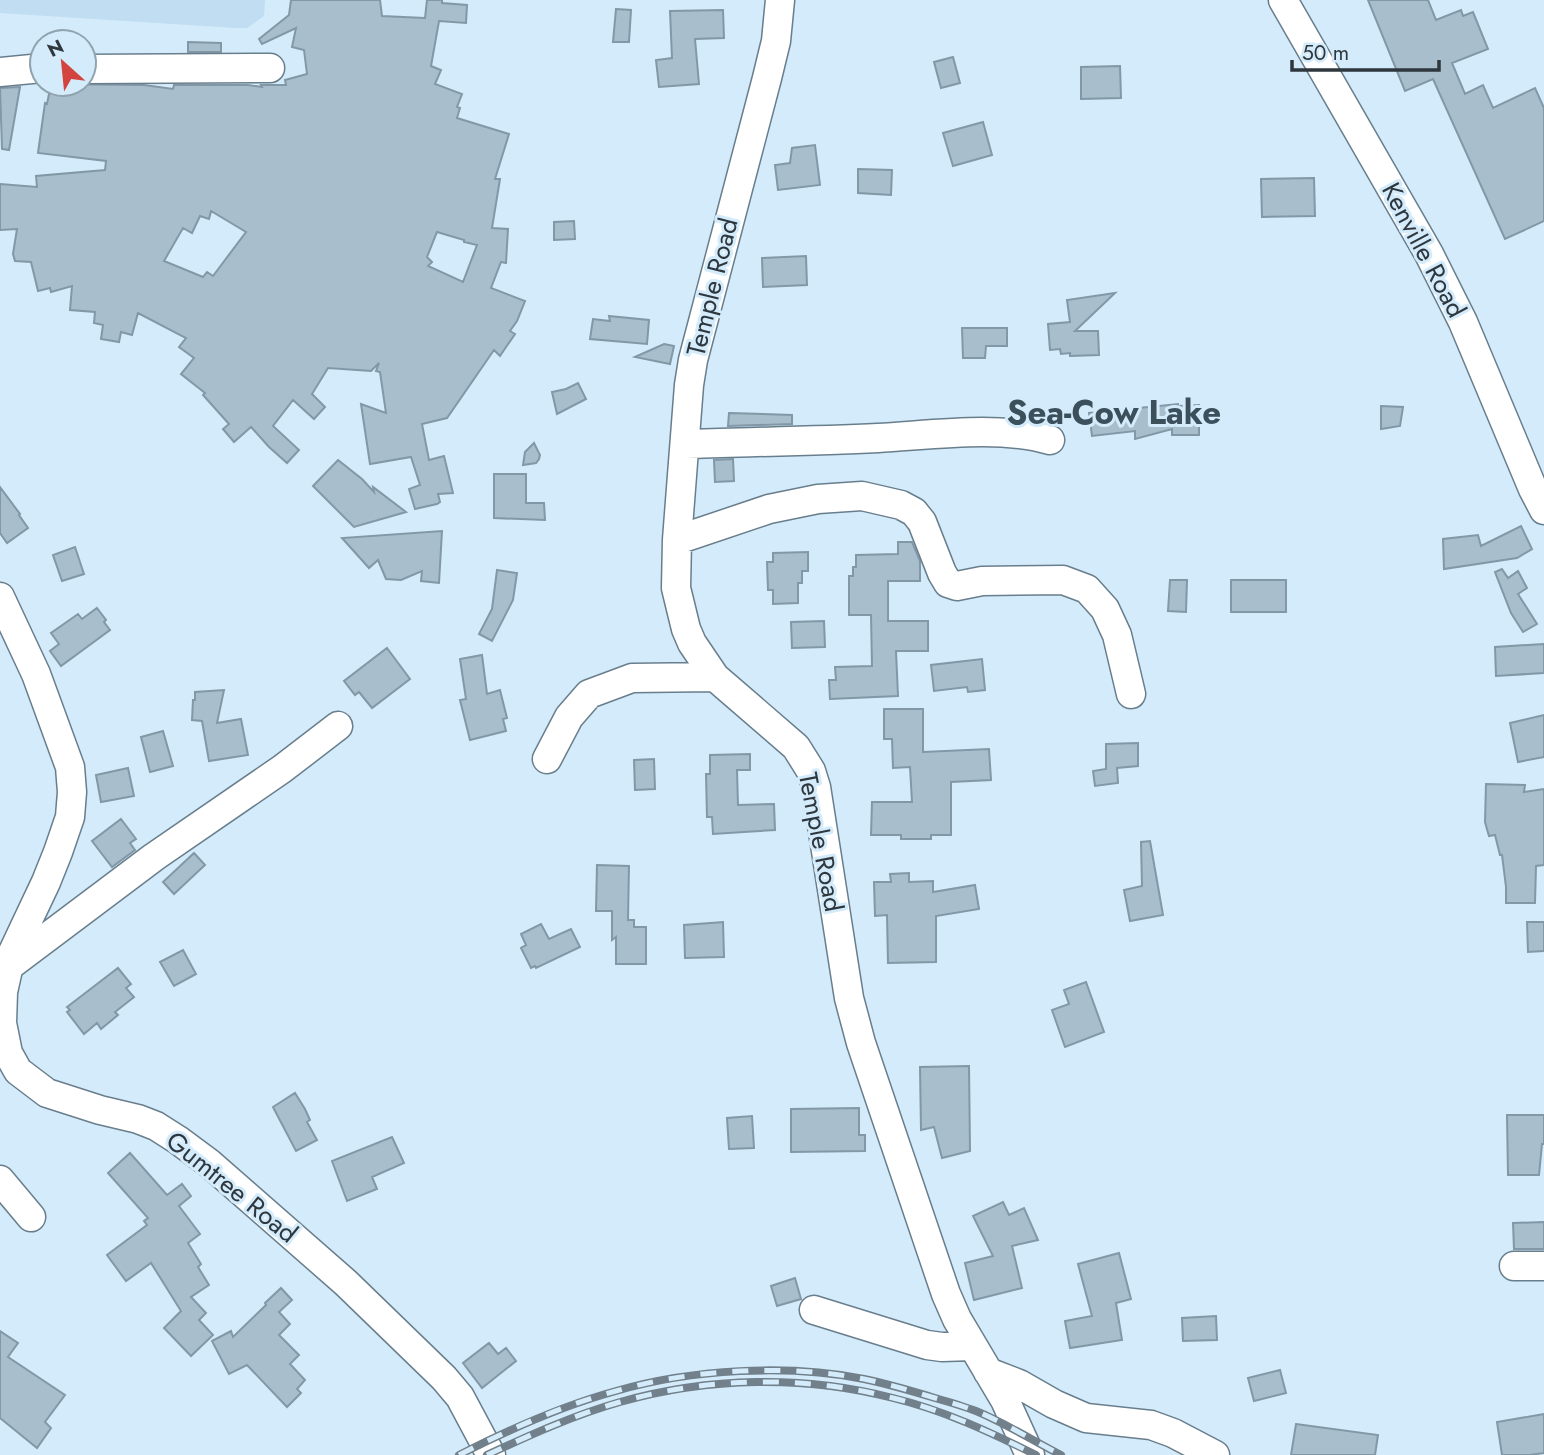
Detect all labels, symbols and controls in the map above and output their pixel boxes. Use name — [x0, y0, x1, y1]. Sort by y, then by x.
north arrow — [28, 28, 98, 98]
scale bar — [1292, 28, 1439, 72]
text: N — [43, 33, 68, 64]
text: 50 m — [1302, 38, 1349, 68]
street label: Kenville Road — [1372, 176, 1476, 324]
street label: Temple Road — [676, 214, 748, 360]
district label: Sea-Cow Lake — [1007, 389, 1221, 436]
street label: Temple Road — [789, 769, 853, 915]
street label: Gumtree Road — [158, 1122, 306, 1252]

